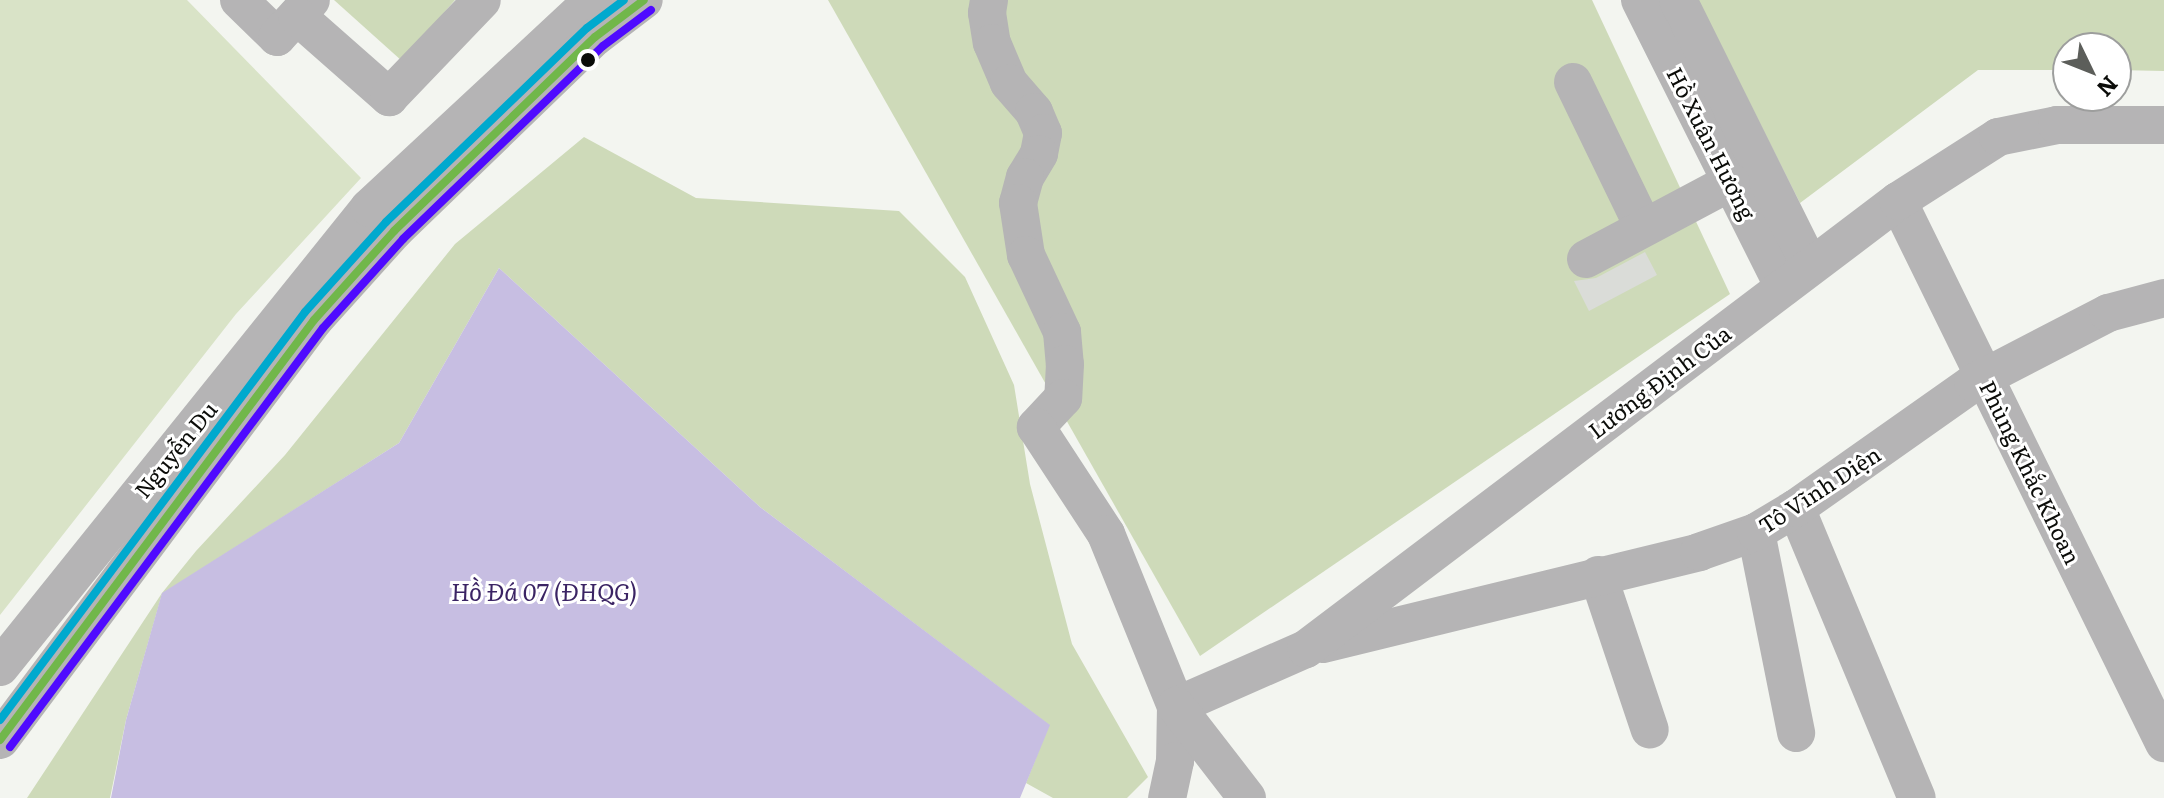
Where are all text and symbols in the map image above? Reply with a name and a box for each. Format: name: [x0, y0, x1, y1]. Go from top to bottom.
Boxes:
north arrow: [2052, 32, 2132, 112]
unlabelled marker: [580, 52, 596, 68]
street label: Hồ Xuân Hương: [1662, 62, 1762, 224]
text: N: [2090, 69, 2127, 105]
street label: Lương Định Của: [1583, 319, 1735, 443]
street label: Phùng Khắc Khoan: [1975, 376, 2087, 568]
street label: Nguyễn Du: [128, 396, 222, 502]
street label: Tô Vĩnh Diện: [1753, 440, 1885, 538]
water label: Hồ Đá 07 (ĐHQG): [451, 577, 637, 605]

